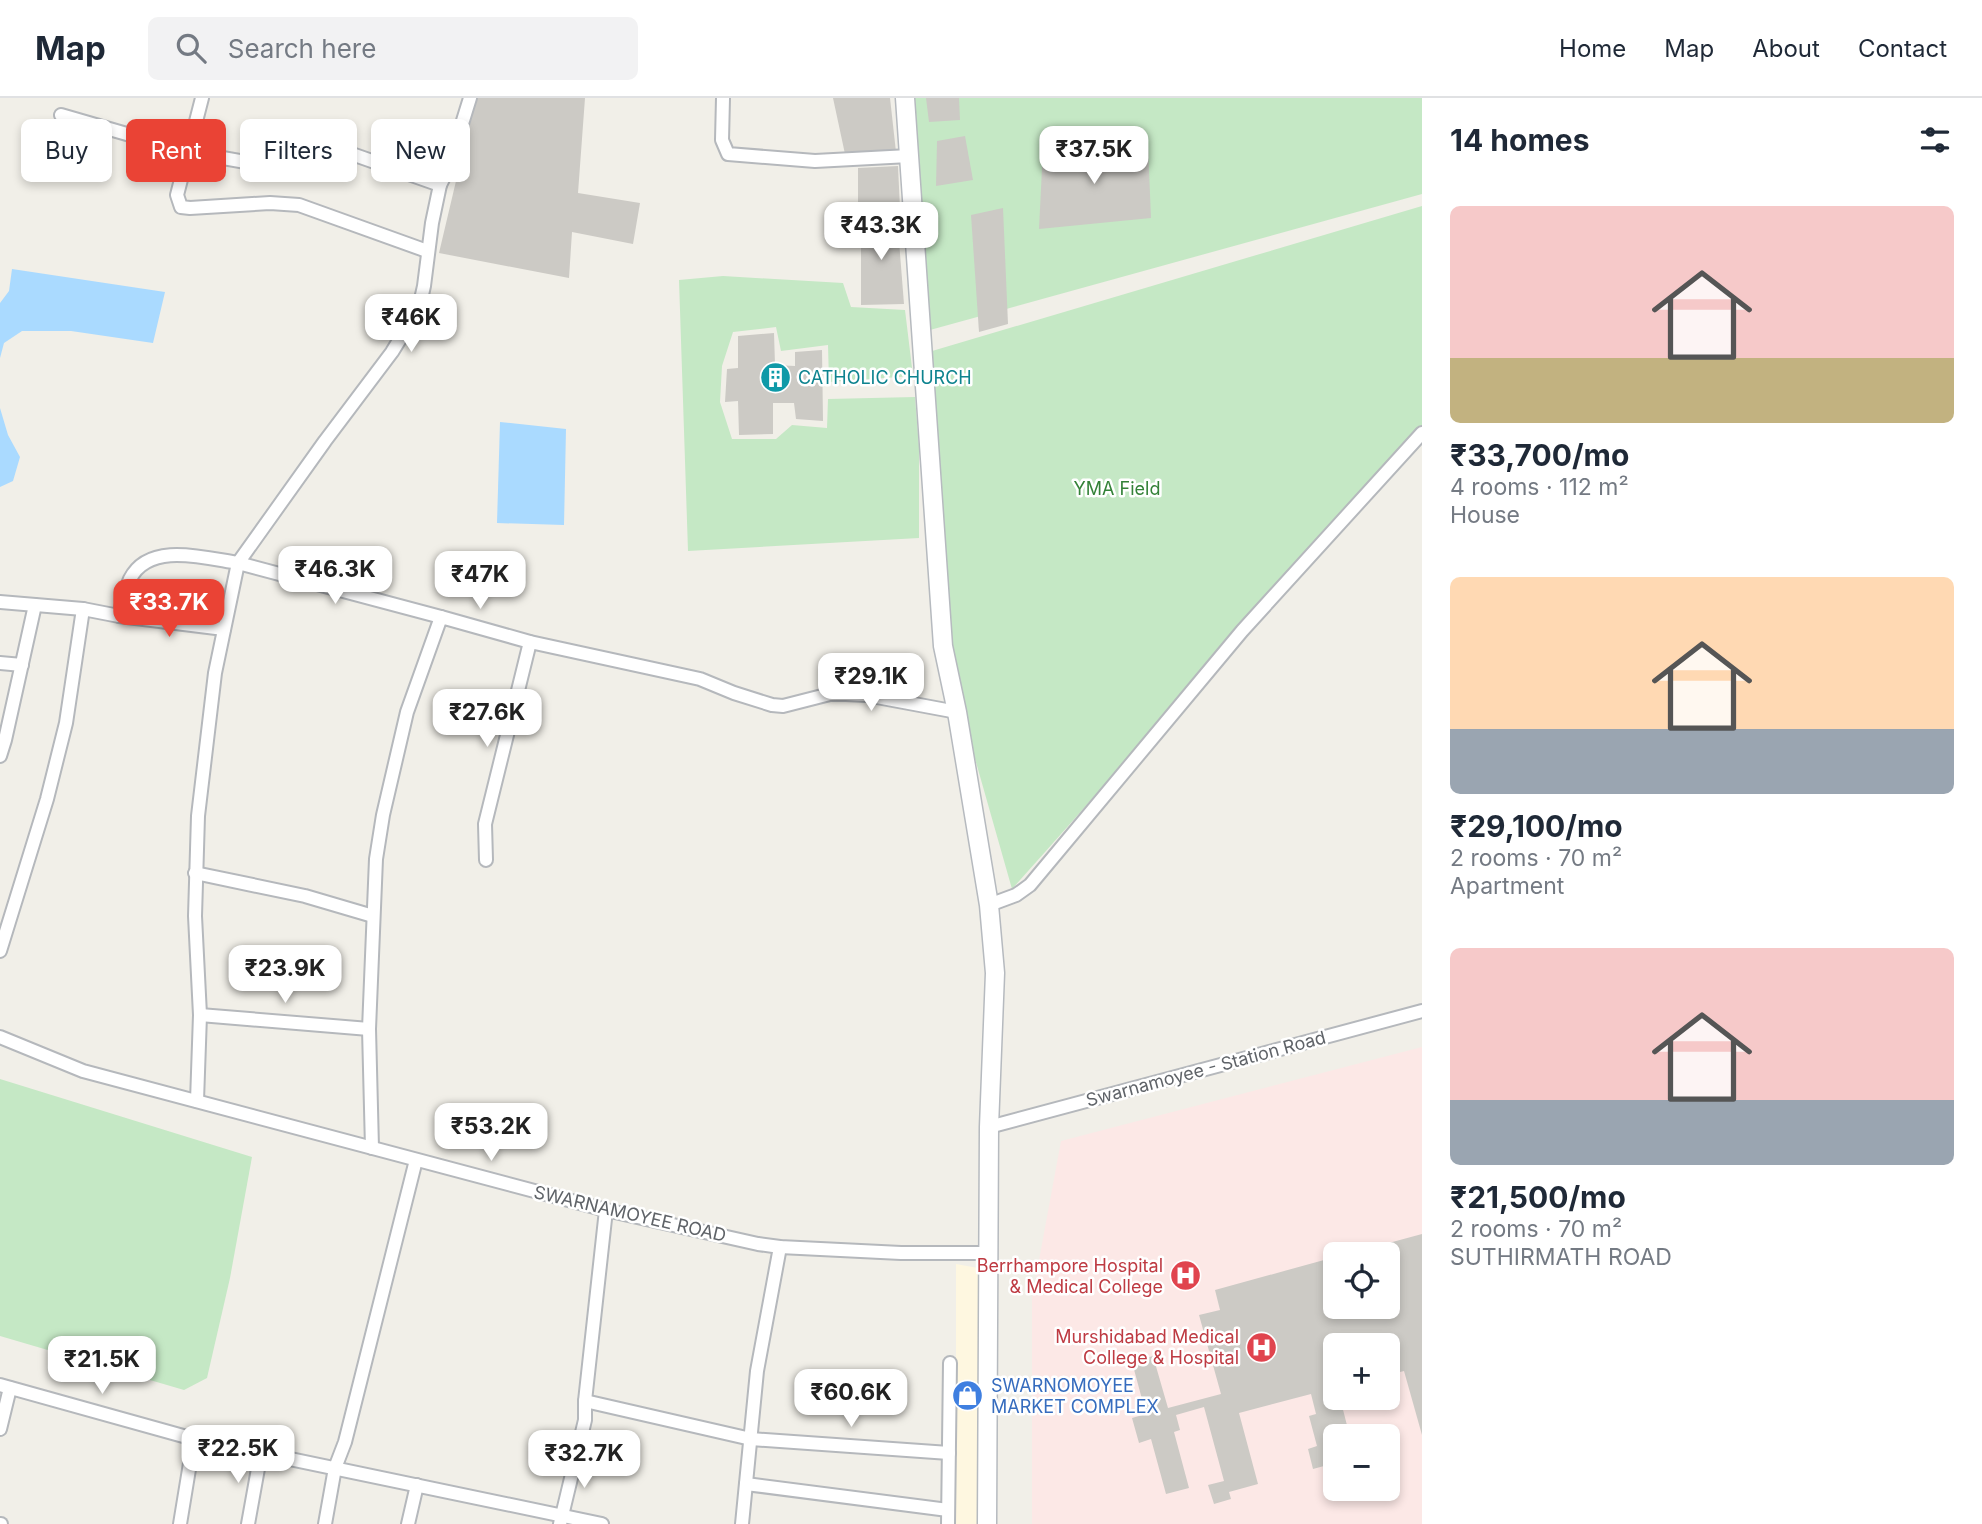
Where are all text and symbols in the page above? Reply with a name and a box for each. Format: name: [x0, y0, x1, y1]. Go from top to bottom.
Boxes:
search box: [148, 17, 638, 80]
text: Map: [35, 28, 106, 68]
icon: search: [172, 29, 210, 67]
text: Search here: [228, 33, 376, 64]
text: Home: [1559, 34, 1626, 63]
text: Map: [1664, 34, 1714, 63]
text: About: [1752, 34, 1820, 63]
text: Contact: [1858, 34, 1947, 63]
chip: Buy: [21, 119, 112, 182]
chip: Rent: [126, 119, 226, 182]
chip: Filters: [240, 119, 357, 182]
chip: New: [371, 119, 470, 182]
icon: filters: [1916, 121, 1954, 159]
text: 14 homes: [1450, 122, 1589, 158]
pin: ₹37.5K: [1037, 126, 1151, 186]
text: ₹37.5K: [1055, 135, 1133, 163]
pin: ₹43.3K: [824, 202, 938, 262]
text: ₹43.3K: [840, 211, 922, 239]
icon: home: [1639, 252, 1765, 378]
pin: ₹46K: [370, 294, 452, 354]
text: ₹46K: [381, 303, 441, 331]
building icon: CATHOLIC CHURCH: [758, 361, 792, 395]
place label: CATHOLIC CHURCH: [798, 367, 972, 388]
text: ₹33,700/mo: [1450, 437, 1629, 473]
text: 4 rooms · 112 m²: [1450, 473, 1629, 501]
park label: YMA Field: [1074, 478, 1160, 499]
text: House: [1450, 501, 1520, 529]
pin: ₹46.3K: [278, 546, 392, 606]
pin: ₹47K: [439, 552, 521, 611]
text: ₹46.3K: [294, 555, 376, 583]
text: ₹47K: [451, 560, 509, 588]
pin: ₹33.7K: [112, 580, 226, 639]
text: ₹33.7K: [129, 588, 209, 616]
icon: home: [1639, 623, 1765, 749]
pin: ₹29.1K: [814, 654, 928, 713]
text: ₹29.1K: [834, 662, 908, 690]
pin: ₹27.6K: [430, 690, 544, 749]
text: ₹27.6K: [449, 698, 525, 726]
text: ₹29,100/mo: [1450, 808, 1623, 844]
text: 2 rooms · 70 m²: [1450, 844, 1622, 872]
text: Apartment: [1450, 872, 1564, 900]
pin: ₹23.9K: [228, 946, 342, 1005]
text: ₹23.9K: [245, 954, 325, 982]
icon: home: [1639, 994, 1765, 1120]
street label: Swarnamoyee - Station Road: [1084, 1026, 1328, 1111]
pin: ₹53.2K: [434, 1104, 548, 1163]
text: ₹53.2K: [451, 1112, 531, 1140]
text: ₹21,500/mo: [1450, 1179, 1626, 1215]
street label: SWARNAMOYEE ROAD: [532, 1181, 728, 1246]
text: 2 rooms · 70 m²: [1450, 1215, 1622, 1243]
map controls: [1323, 1242, 1400, 1501]
button: locate: [1323, 1242, 1400, 1319]
text: SUTHIRMATH ROAD: [1450, 1243, 1672, 1271]
place label: Berrhampore Hospital & Medical College: [977, 1255, 1163, 1297]
hospital icon: Berrhampore Hospital & Medical College: [1169, 1259, 1203, 1293]
place label: Murshidabad Medical College & Hospital: [1055, 1326, 1239, 1368]
hospital icon: Murshidabad Medical College & Hospital: [1245, 1330, 1279, 1364]
button: +: [1323, 1333, 1400, 1410]
pin: ₹21.5K: [45, 1336, 159, 1396]
text: ₹21.5K: [64, 1345, 140, 1373]
pin: ₹60.6K: [794, 1370, 908, 1429]
place label: SWARNOMOYEE MARKET COMPLEX: [991, 1375, 1159, 1417]
text: ₹60.6K: [810, 1378, 892, 1406]
shop icon: SWARNOMOYEE MARKET COMPLEX: [951, 1379, 985, 1413]
button: −: [1323, 1424, 1400, 1501]
pin: ₹22.5K: [181, 1426, 295, 1485]
pin: ₹32.7K: [527, 1430, 641, 1490]
text: ₹22.5K: [198, 1434, 278, 1462]
text: ₹32.7K: [544, 1439, 624, 1467]

